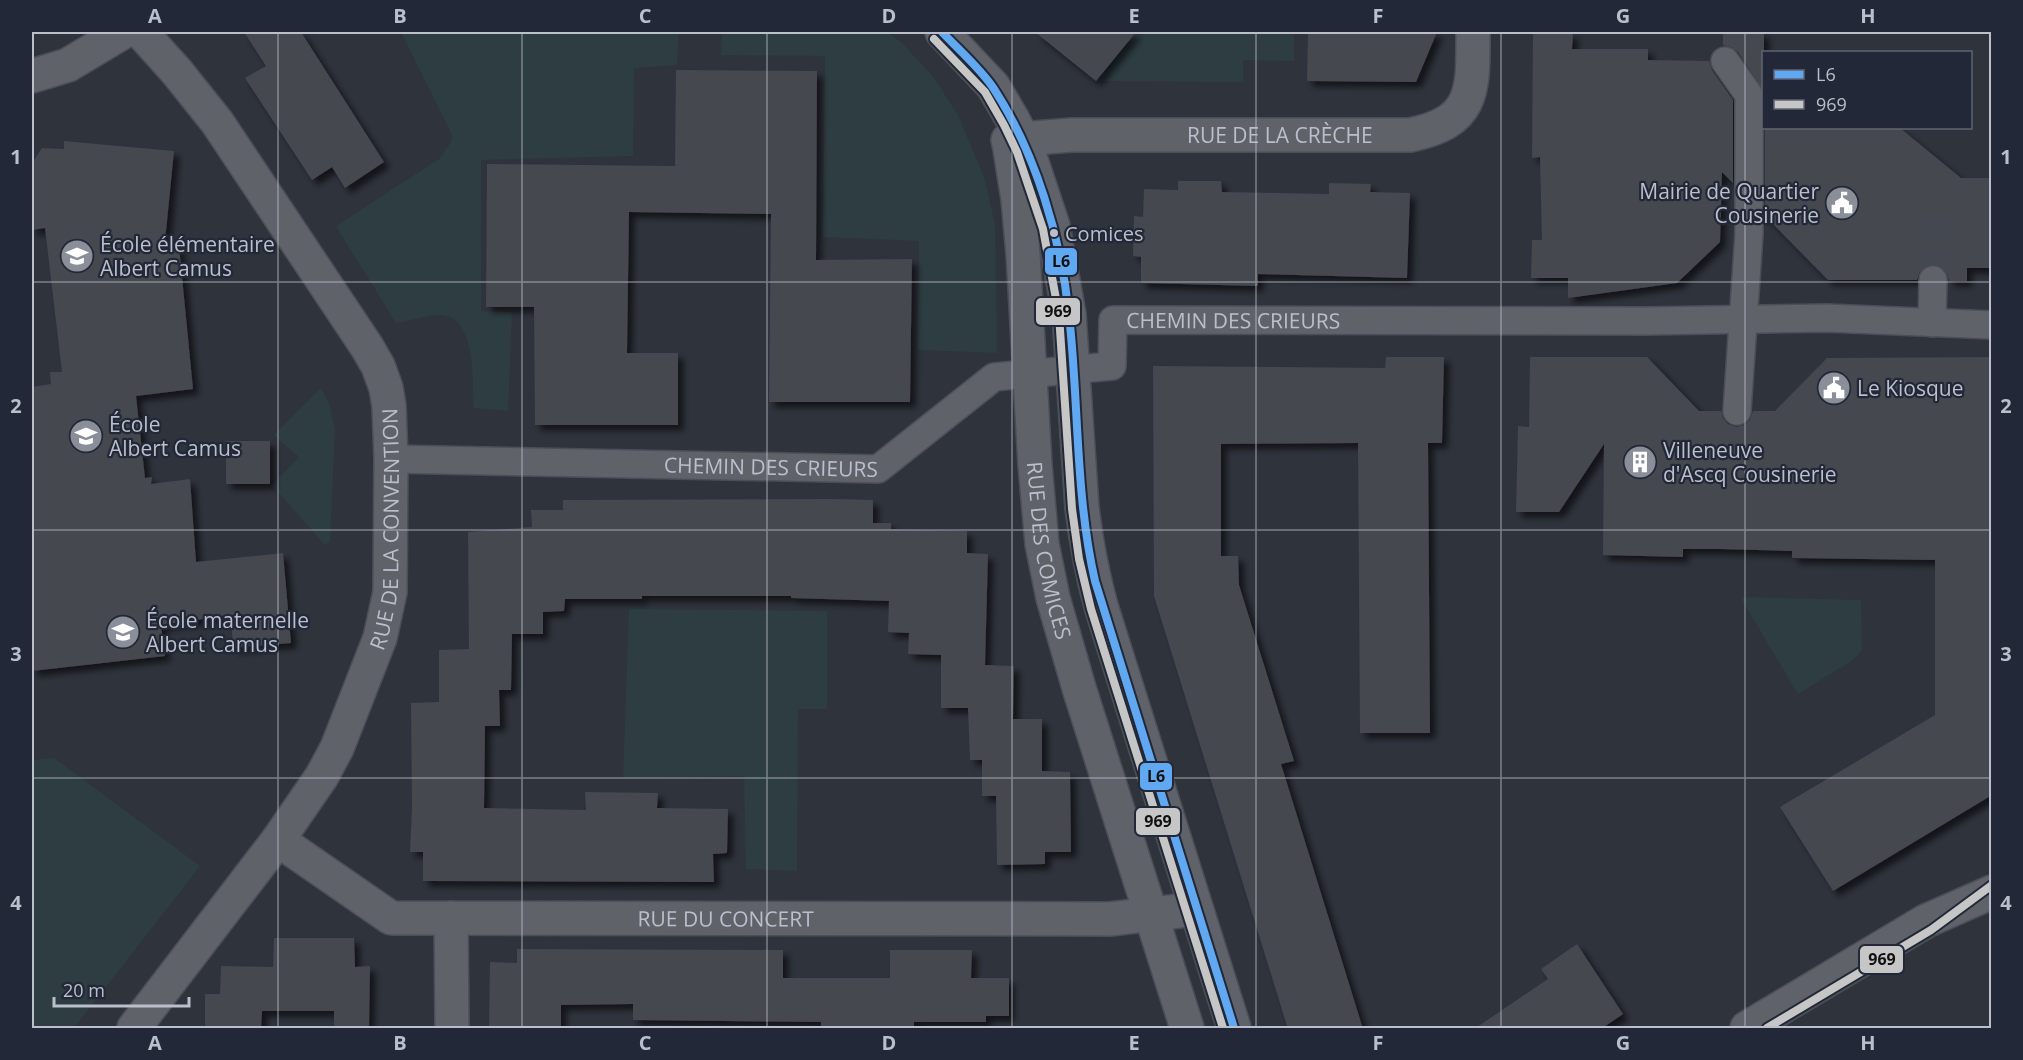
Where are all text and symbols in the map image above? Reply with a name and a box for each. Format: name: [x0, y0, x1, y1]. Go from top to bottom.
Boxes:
text: A: [148, 2, 162, 29]
text: B: [393, 2, 407, 29]
text: C: [639, 2, 652, 29]
text: D: [882, 2, 896, 29]
text: E: [1128, 2, 1140, 29]
text: F: [1373, 2, 1383, 29]
text: G: [1616, 2, 1630, 29]
text: H: [1860, 2, 1876, 29]
legend: [1762, 51, 1972, 129]
text: L6: [1816, 62, 1836, 86]
text: 969: [1816, 92, 1847, 116]
street label: RUE DE LA CRÈCHE: [1187, 121, 1373, 149]
text: 1: [10, 143, 22, 170]
text: 1: [2000, 143, 2012, 170]
place label: Mairie de Quartier Cousinerie: [1639, 177, 1819, 229]
public building icon: Mairie de Quartier Cousinerie: [1824, 185, 1860, 221]
place label: Comices: [1065, 220, 1144, 247]
marker: Comices: [1048, 227, 1060, 239]
place label: École élémentaire Albert Camus: [100, 230, 275, 282]
school or university icon: École élémentaire Albert Camus: [59, 238, 95, 274]
line badge: L6: [1044, 247, 1078, 276]
text: L6: [1052, 250, 1070, 272]
line badge: 969: [1035, 297, 1081, 326]
text: 969: [1044, 300, 1072, 322]
street label: CHEMIN DES CRIEURS: [1126, 306, 1340, 334]
public building icon: Le Kiosque: [1816, 370, 1852, 406]
place label: Le Kiosque: [1857, 374, 1964, 402]
text: 2: [10, 392, 22, 419]
text: 2: [2000, 392, 2012, 419]
street label: RUE DE LA CONVENTION: [363, 408, 405, 654]
place label: École Albert Camus: [109, 410, 241, 462]
school or university icon: École Albert Camus: [68, 418, 104, 454]
place label: Villeneuve d'Ascq Cousinerie: [1663, 436, 1837, 488]
building icon: Villeneuve d'Ascq Cousinerie: [1622, 444, 1658, 480]
street label: CHEMIN DES CRIEURS: [664, 451, 878, 483]
street label: RUE DES COMICES: [1021, 460, 1078, 643]
place label: École maternelle Albert Camus: [146, 606, 309, 658]
school or university icon: École maternelle Albert Camus: [105, 614, 141, 650]
text: 3: [10, 640, 22, 667]
text: 3: [2000, 640, 2012, 667]
line badge: L6: [1139, 762, 1173, 791]
text: L6: [1147, 765, 1165, 787]
line badge: 969: [1135, 807, 1181, 836]
text: 969: [1144, 810, 1172, 832]
text: 4: [10, 889, 22, 916]
text: 4: [2000, 889, 2012, 916]
street label: RUE DU CONCERT: [638, 904, 814, 933]
line badge: 969: [1859, 945, 1904, 974]
text: 969: [1868, 948, 1896, 970]
scale bar: [54, 970, 189, 1008]
text: 20 m: [63, 978, 105, 1002]
text: A: [148, 1029, 162, 1056]
text: B: [393, 1029, 407, 1056]
text: C: [639, 1029, 652, 1056]
text: D: [882, 1029, 896, 1056]
text: E: [1128, 1029, 1140, 1056]
text: F: [1373, 1029, 1383, 1056]
text: G: [1616, 1029, 1630, 1056]
text: H: [1860, 1029, 1876, 1056]

